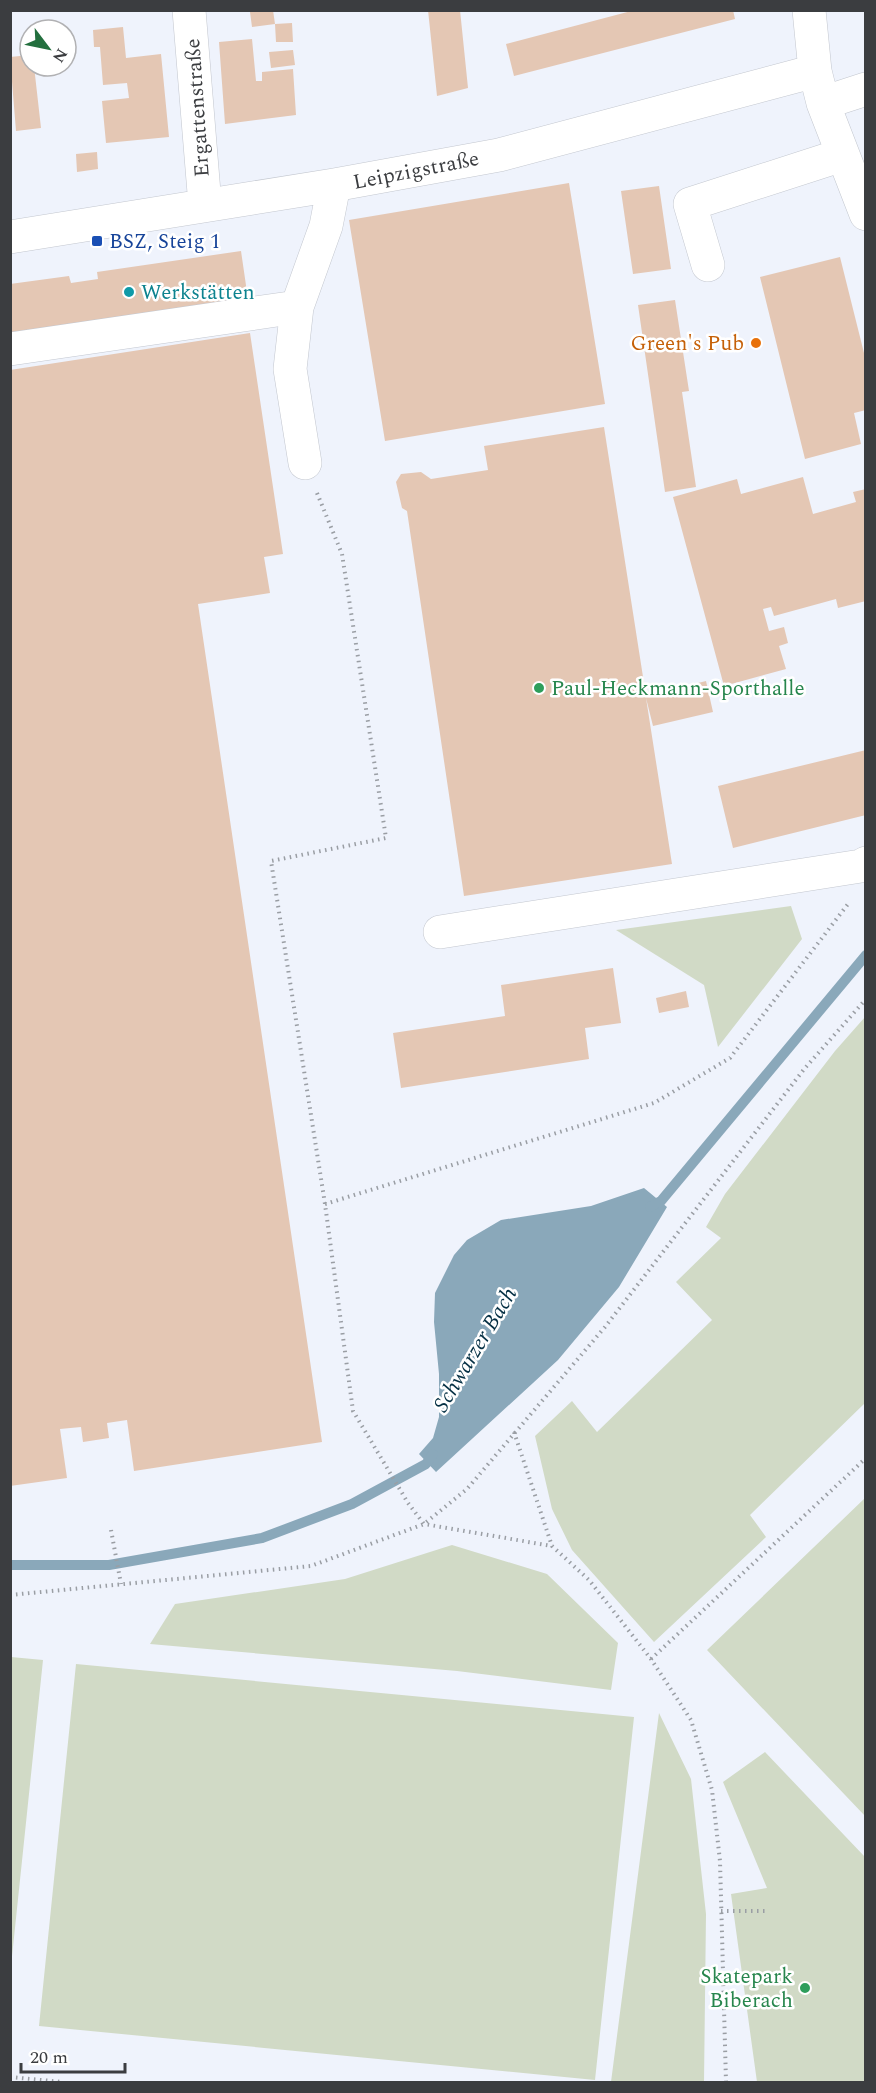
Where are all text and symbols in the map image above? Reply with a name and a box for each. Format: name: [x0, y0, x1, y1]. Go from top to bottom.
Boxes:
north arrow: [18, 18, 78, 78]
street label: Ergattenstraße: [177, 37, 219, 178]
text: N: [46, 44, 74, 67]
street label: Leipzigstraße: [350, 143, 482, 199]
place label: BSZ, Steig 1: [109, 226, 221, 258]
marker: BSZ, Steig 1: [90, 234, 104, 248]
place label: Werkstätten: [141, 277, 255, 309]
marker: Werkstätten: [122, 285, 136, 299]
place label: Green's Pub: [630, 328, 744, 360]
marker: Green's Pub: [749, 336, 763, 350]
place label: Paul-Heckmann-Sporthalle: [551, 673, 805, 705]
marker: Paul-Heckmann-Sporthalle: [532, 681, 546, 695]
water label: Schwarzer Bach: [425, 1281, 526, 1419]
place label: Skatepark Biberach: [700, 1961, 793, 2017]
marker: Skatepark Biberach: [798, 1981, 812, 1995]
scale bar: [21, 2036, 124, 2074]
text: 20 m: [30, 2044, 68, 2071]

